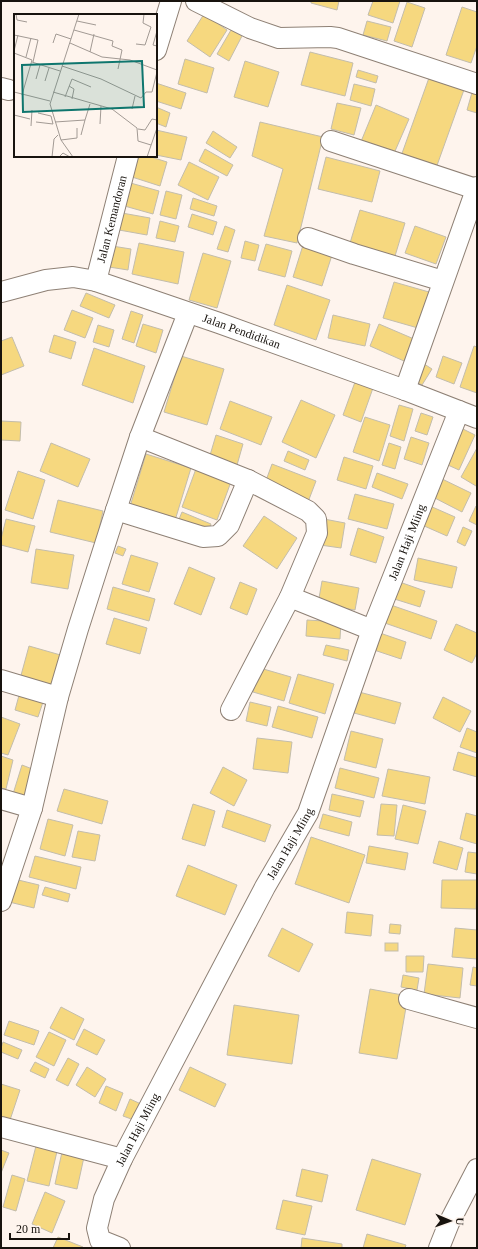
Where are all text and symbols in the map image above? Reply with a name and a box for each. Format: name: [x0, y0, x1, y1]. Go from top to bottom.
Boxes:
inset map: [14, 14, 157, 157]
street label: Jalan Kemandoran: [94, 174, 130, 264]
street label: Jalan Pendidikan: [201, 311, 282, 352]
street label: Jalan Haji Miing: [386, 502, 428, 582]
street label: Jalan Haji Miing: [264, 806, 316, 882]
street label: Jalan Haji Miing: [113, 1090, 163, 1168]
north arrow: [430, 1201, 470, 1241]
scale bar: [10, 1215, 69, 1241]
text: U: [454, 1217, 466, 1226]
text: 20 m: [16, 1222, 41, 1236]

